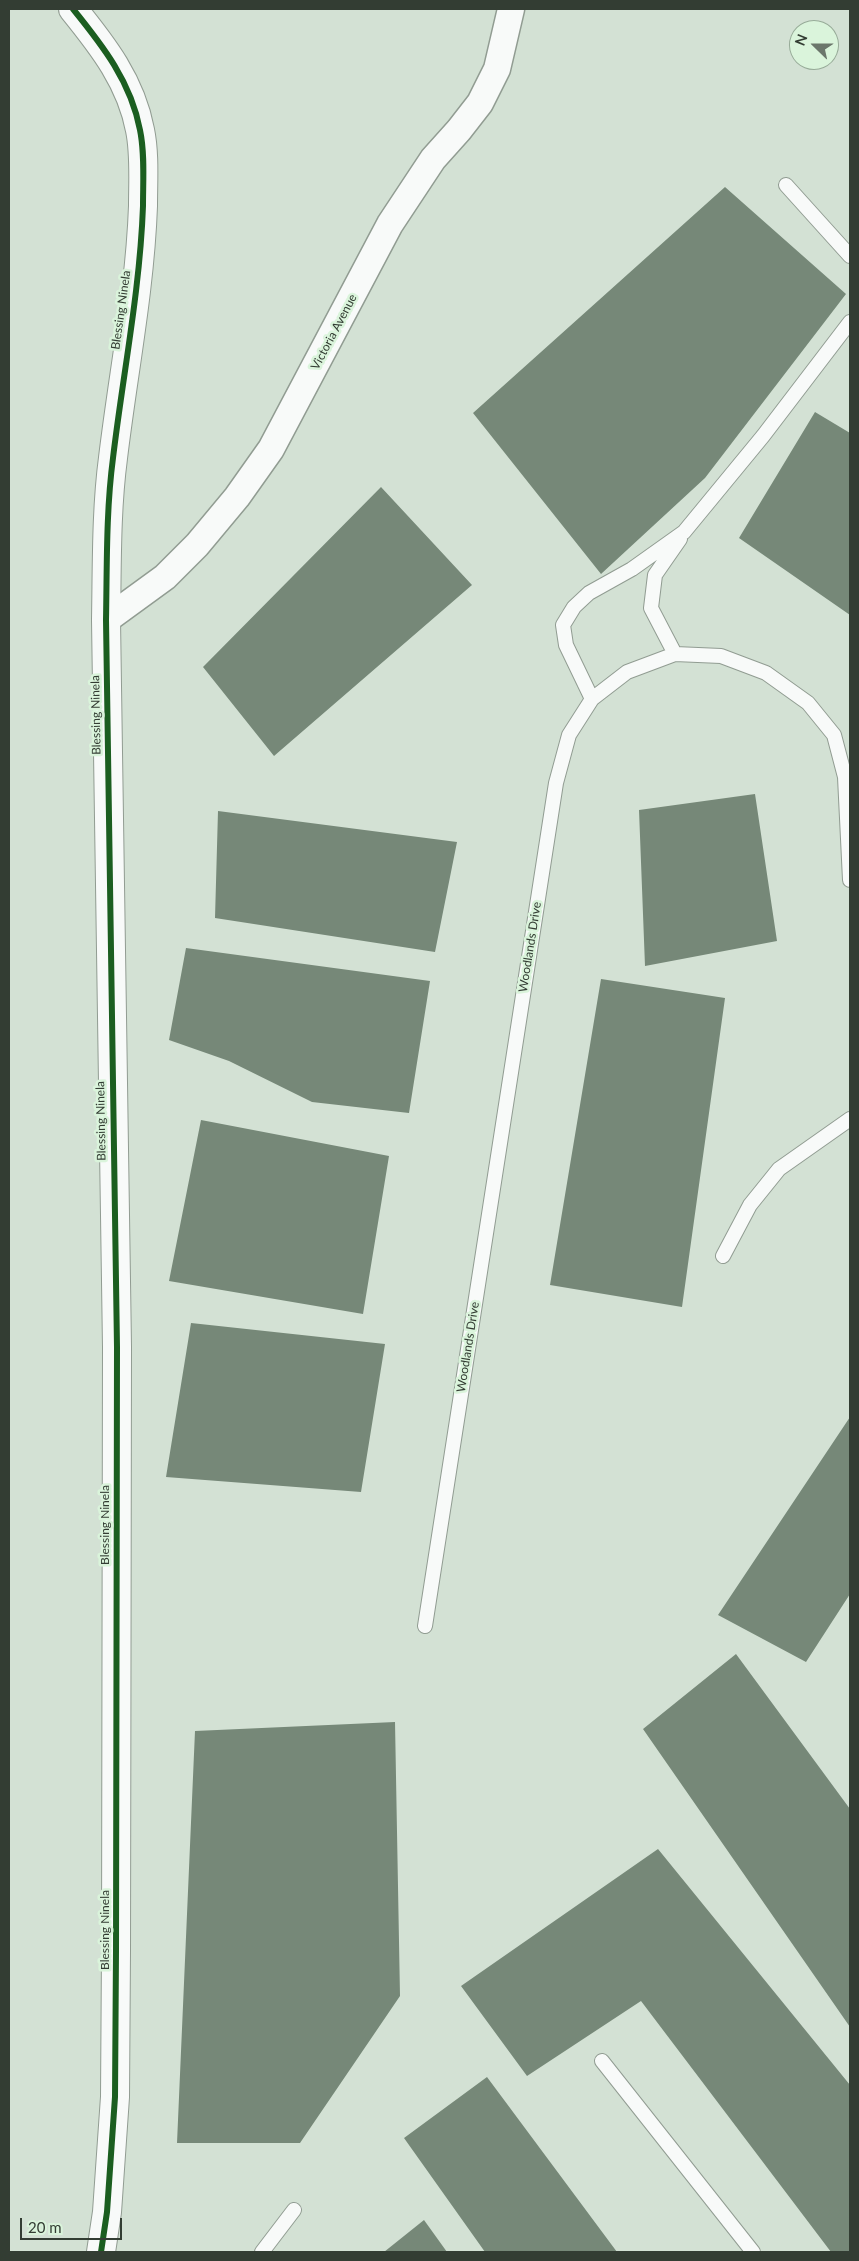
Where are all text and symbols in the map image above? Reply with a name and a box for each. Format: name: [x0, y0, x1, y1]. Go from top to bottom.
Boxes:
north arrow: [789, 20, 839, 70]
text: N: [791, 31, 810, 48]
street label: Blessing Ninela: [108, 269, 134, 351]
street label: Victoria Avenue: [308, 292, 360, 372]
street label: Blessing Ninela: [88, 675, 104, 755]
street label: Woodlands Drive: [516, 901, 544, 993]
street label: Blessing Ninela: [93, 1081, 109, 1161]
street label: Woodlands Drive: [454, 1301, 482, 1393]
street label: Blessing Ninela: [98, 1485, 112, 1565]
street label: Blessing Ninela: [98, 1890, 112, 1970]
scale bar: [22, 2208, 125, 2240]
text: 20 m: [28, 2218, 62, 2236]

